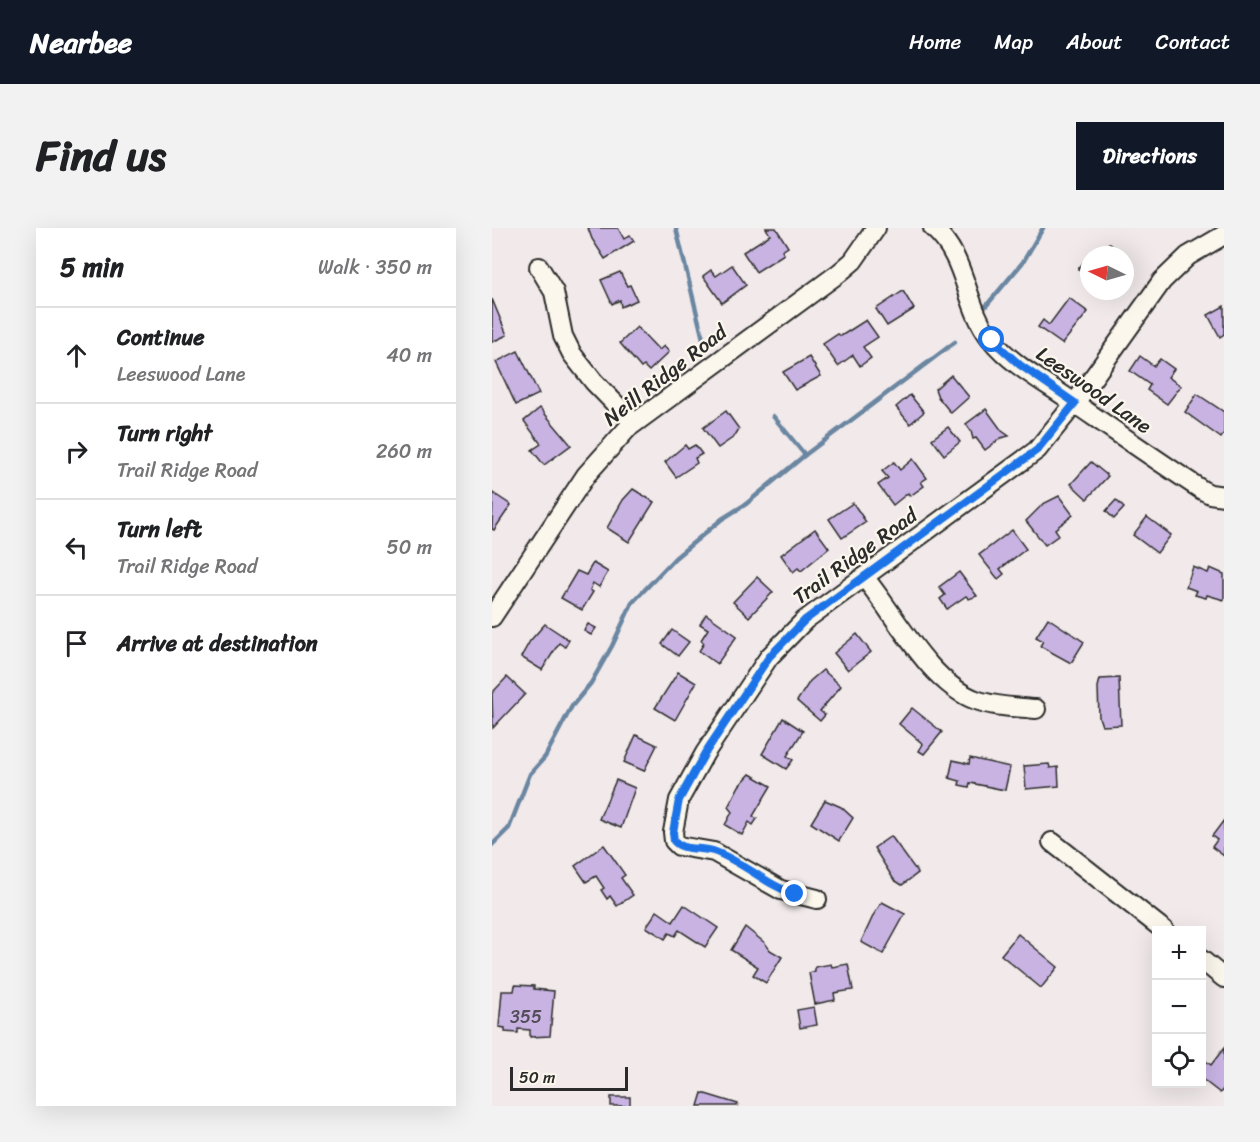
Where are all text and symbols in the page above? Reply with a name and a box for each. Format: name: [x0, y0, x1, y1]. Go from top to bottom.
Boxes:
text: Nearbee: [30, 18, 132, 67]
text: Home: [909, 23, 961, 61]
text: Map: [994, 23, 1033, 61]
text: About: [1066, 23, 1123, 61]
text: Contact: [1156, 23, 1230, 61]
text: Find us: [36, 119, 166, 193]
button: Directions: [1076, 122, 1224, 190]
text: 5 min: [60, 244, 124, 290]
north arrow: [1080, 246, 1134, 300]
text: Walk · 350 m: [318, 250, 432, 285]
street label: Neill Ridge Road: [594, 313, 737, 436]
text: Continue: [117, 318, 205, 357]
route start: [978, 326, 1004, 352]
street label: Leeswood Lane: [1028, 336, 1160, 444]
text: 40 m: [386, 338, 432, 373]
icon: ahead: [60, 339, 93, 372]
text: Leeswood Lane: [117, 357, 245, 392]
text: Turn right: [117, 414, 212, 453]
text: 260 m: [376, 434, 432, 469]
icon: right: [60, 435, 93, 468]
text: Trail Ridge Road: [117, 453, 257, 488]
street label: Trail Ridge Road: [784, 496, 927, 615]
text: Turn left: [117, 510, 202, 549]
text: 50 m: [387, 530, 432, 565]
icon: left: [60, 531, 93, 564]
text: Trail Ridge Road: [117, 549, 257, 584]
text: Arrive at destination: [117, 624, 318, 663]
icon: arrive: [60, 627, 93, 660]
route end: [781, 880, 807, 906]
map controls: [1152, 926, 1206, 1088]
button: +: [1152, 926, 1206, 980]
button: −: [1152, 980, 1206, 1034]
house number: 355: [510, 1001, 542, 1033]
button: locate: [1152, 1034, 1206, 1088]
text: 50 m: [519, 1063, 555, 1092]
scale bar: [510, 1064, 628, 1092]

